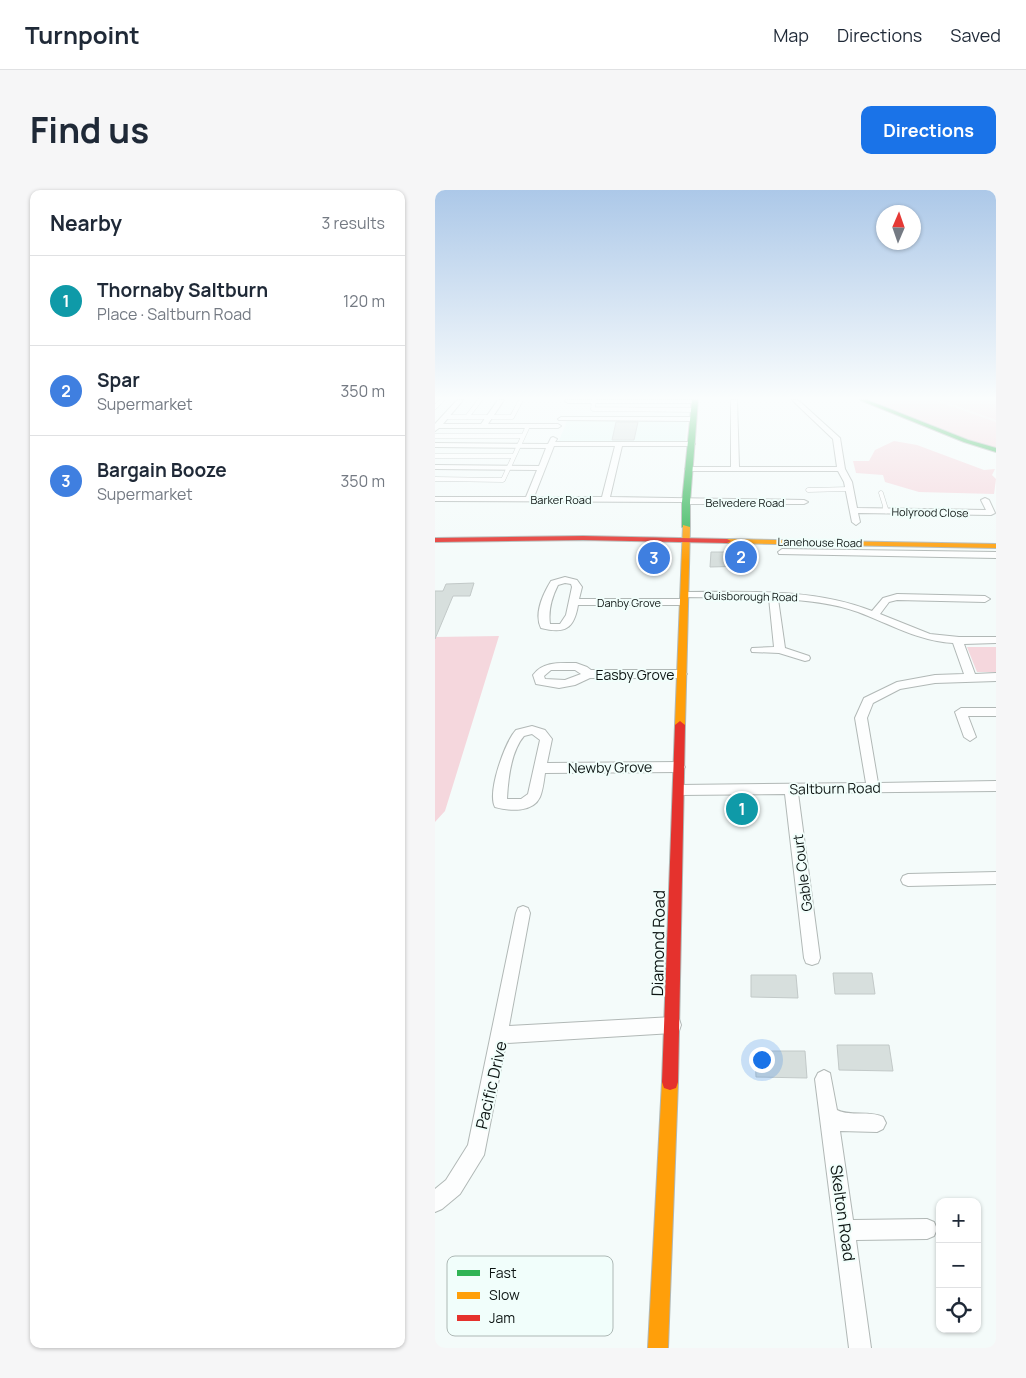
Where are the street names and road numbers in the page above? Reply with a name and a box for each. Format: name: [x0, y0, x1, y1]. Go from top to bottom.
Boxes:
street label: Barker Road: [531, 492, 591, 507]
street label: Belvedere Road: [705, 495, 785, 510]
street label: Holyrood Close: [891, 504, 969, 520]
street label: Lanehouse Road: [778, 534, 862, 550]
street label: Guisborough Road: [704, 588, 798, 604]
street label: Danby Grove: [597, 595, 662, 610]
street label: Easby Grove: [596, 665, 675, 684]
street label: Newby Grove: [568, 757, 652, 777]
street label: Saltburn Road: [789, 778, 881, 798]
street label: Gable Court: [788, 833, 816, 913]
street label: Diamond Road: [646, 890, 670, 996]
street label: Pacific Drive: [470, 1039, 512, 1131]
street label: Skelton Road: [825, 1163, 861, 1263]

